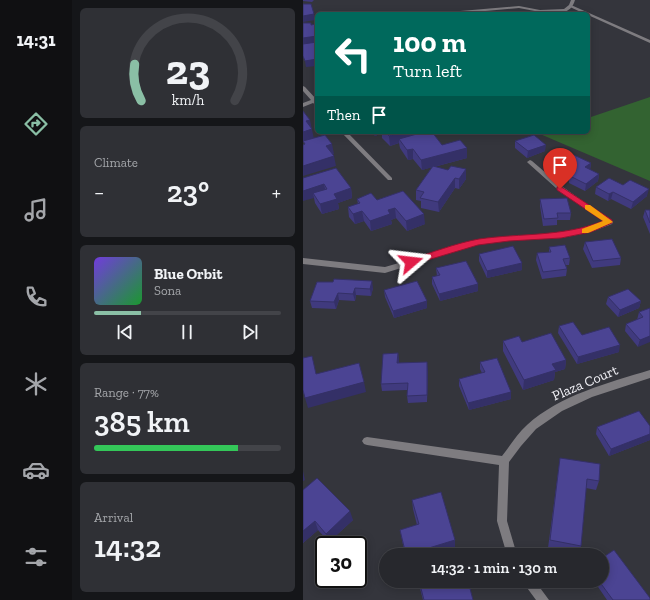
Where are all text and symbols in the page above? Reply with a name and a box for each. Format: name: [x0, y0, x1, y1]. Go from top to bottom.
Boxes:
text: 100 m: [393, 26, 466, 59]
icon: left: [327, 28, 379, 80]
text: 14:31: [17, 29, 55, 51]
text: 23: [165, 45, 210, 95]
text: Turn left: [393, 60, 462, 82]
text: km/h: [171, 92, 204, 109]
icon: arrive: [368, 104, 390, 126]
text: Then: [327, 106, 360, 124]
icon: directions: [22, 110, 50, 138]
pin: [543, 148, 577, 189]
icon: arrive: [549, 154, 571, 176]
text: Climate: [94, 155, 138, 170]
text: 23°: [167, 174, 209, 210]
text: −: [94, 179, 104, 206]
text: +: [272, 179, 281, 206]
icon: music: [22, 196, 50, 224]
position arrow: [390, 241, 432, 283]
text: Blue Orbit: [154, 265, 222, 283]
icon: phone: [22, 283, 50, 311]
text: Sona: [154, 283, 181, 298]
icon: previous: [114, 321, 136, 343]
icon: pause: [176, 321, 198, 343]
icon: next: [239, 321, 261, 343]
street label: Plaza Court: [549, 361, 621, 405]
icon: climate: [22, 370, 50, 398]
text: Range · 77%: [94, 385, 159, 400]
text: 385 km: [94, 404, 190, 440]
icon: car: [22, 456, 50, 484]
text: Arrival: [94, 510, 133, 525]
text: 14:32: [94, 529, 161, 565]
speed limit sign: 30: [315, 536, 367, 588]
icon: filters: [22, 543, 50, 571]
text: 14:32 · 1 min · 130 m: [431, 559, 557, 577]

